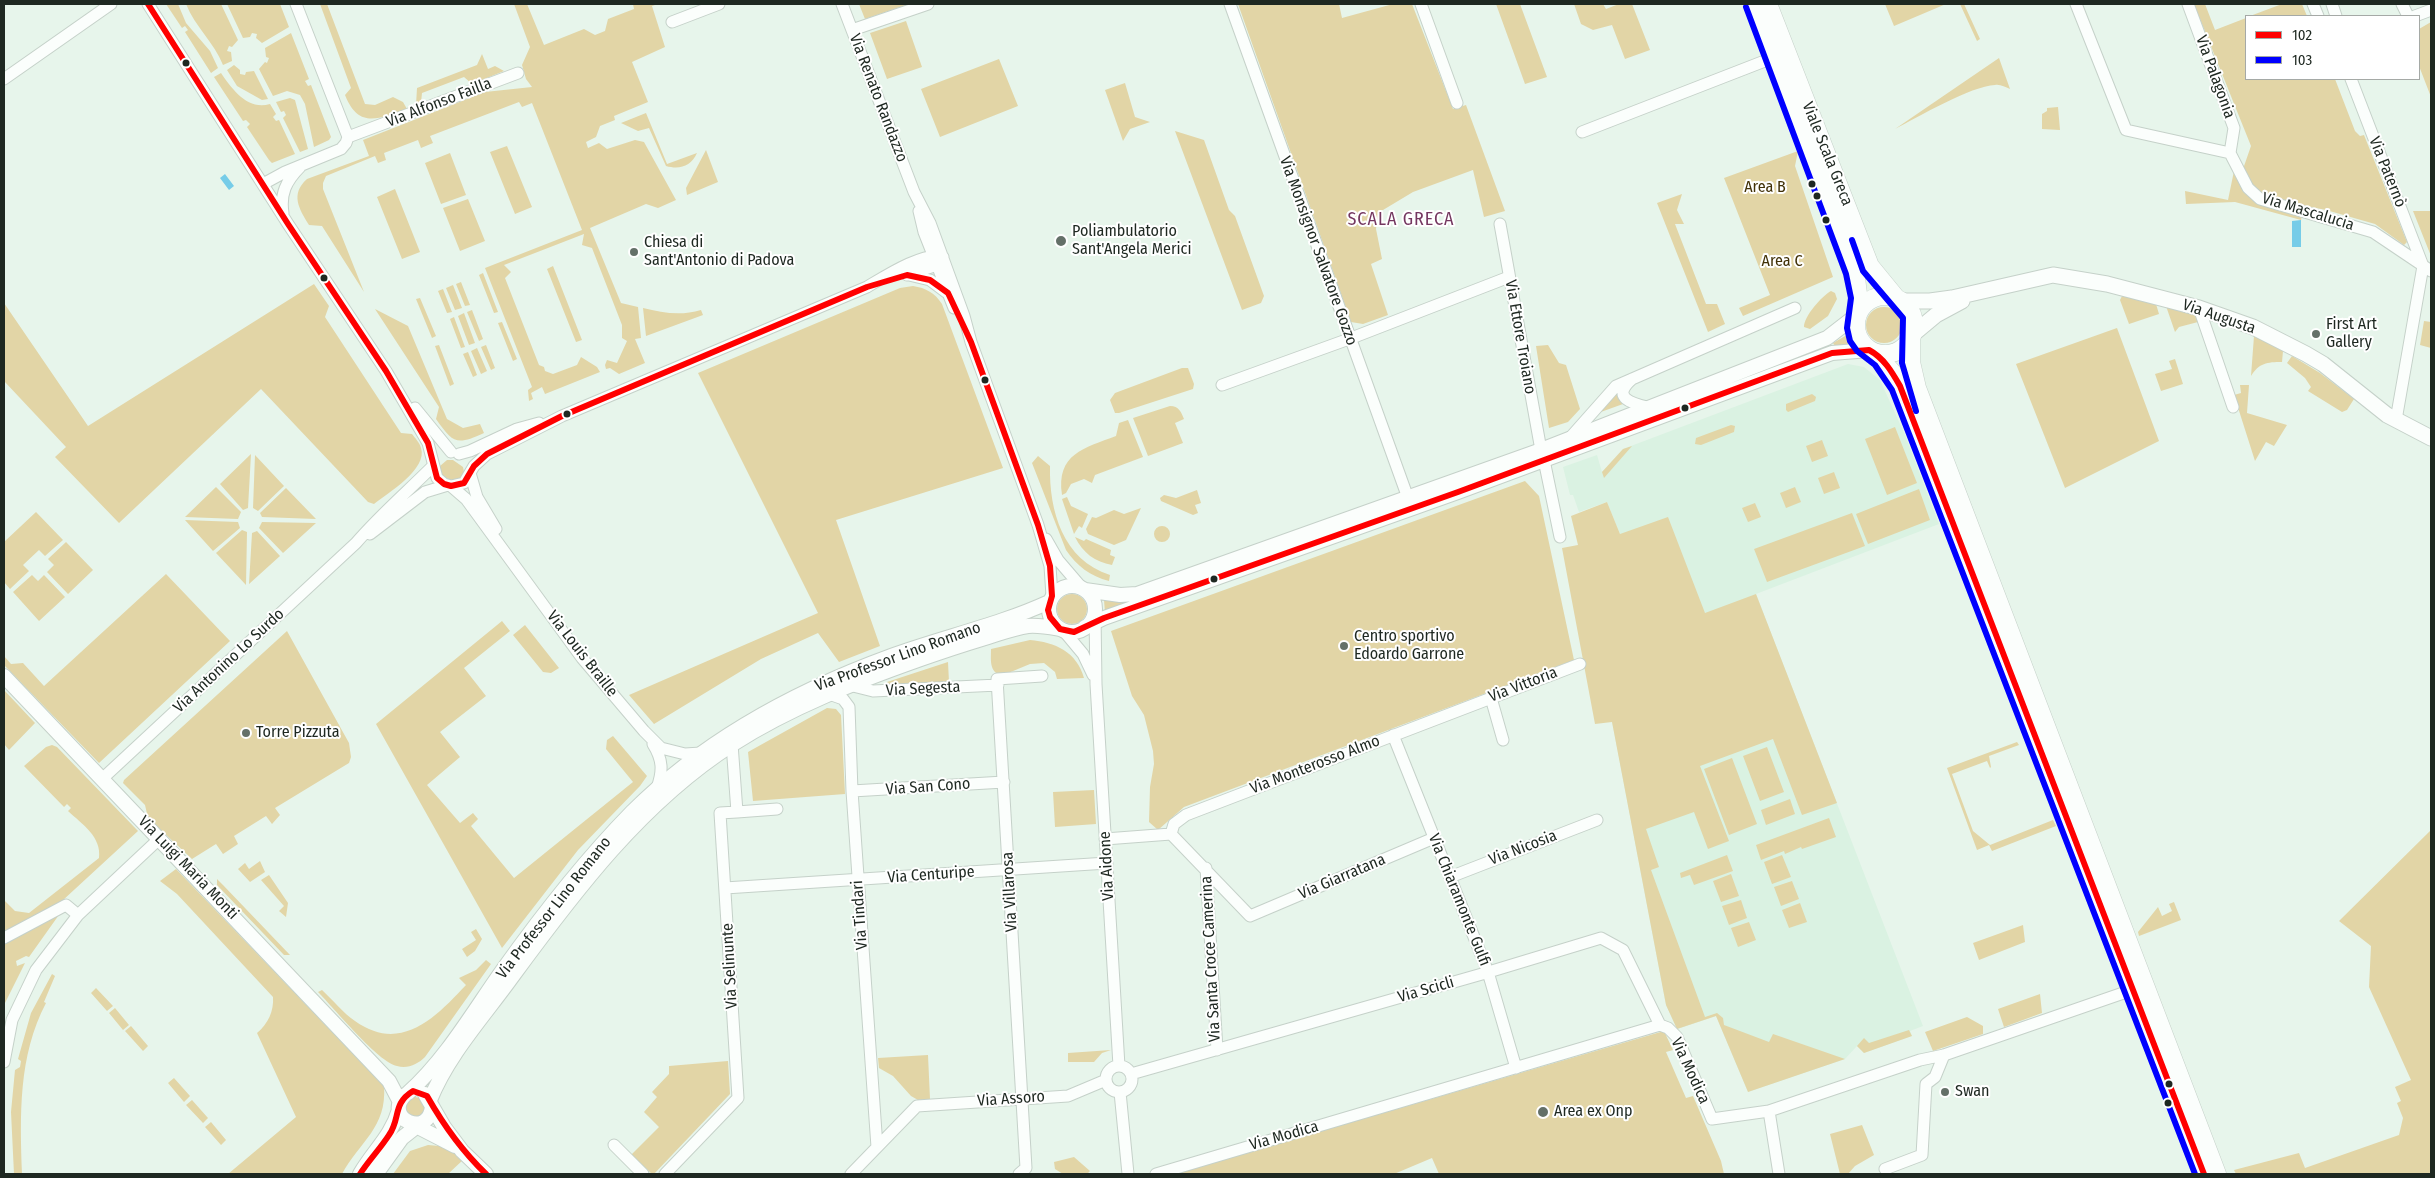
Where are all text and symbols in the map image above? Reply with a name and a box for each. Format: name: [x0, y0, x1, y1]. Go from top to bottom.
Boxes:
legend: [2245, 15, 2420, 80]
text: 102: [2292, 26, 2312, 44]
street label: Via Renato Randazzo: [845, 31, 911, 165]
street label: Via Palagonia: [2191, 33, 2239, 121]
text: 103: [2292, 51, 2312, 69]
unlabelled marker: [181, 58, 191, 68]
street label: Via Alfonso Failla: [384, 74, 494, 132]
street label: Viale Scala Greca: [1797, 99, 1857, 209]
street label: Via Paternò: [2364, 134, 2410, 210]
street label: Via Monsignor Salvatore Gozzo: [1275, 154, 1361, 348]
park label: Area B: [1744, 178, 1786, 198]
unlabelled marker: [1807, 179, 1817, 189]
street label: Via Mascalucia: [2260, 189, 2356, 235]
unlabelled marker: [1812, 191, 1822, 201]
district label: SCALA GRECA: [1346, 209, 1456, 231]
unlabelled marker: [1821, 215, 1831, 225]
place label: Poliambulatorio Sant'Angela Merici: [1072, 222, 1191, 260]
place label: Chiesa di Sant'Antonio di Padova: [644, 233, 794, 271]
marker: Poliambulatorio Sant'Angela Merici: [1054, 234, 1068, 248]
marker: Chiesa di Sant'Antonio di Padova: [628, 246, 640, 258]
park label: Area C: [1761, 252, 1803, 272]
unlabelled marker: [319, 273, 329, 283]
street label: Via Ettore Troiano: [1501, 278, 1539, 396]
street label: Via Augusta: [2180, 296, 2258, 338]
place label: First Art Gallery: [2326, 315, 2377, 353]
marker: First Art Gallery: [2310, 328, 2322, 340]
unlabelled marker: [980, 375, 990, 385]
unlabelled marker: [1680, 403, 1690, 413]
unlabelled marker: [562, 409, 572, 419]
unlabelled marker: [1209, 574, 1219, 584]
street label: Via Antonino Lo Surdo: [170, 605, 288, 717]
street label: Via Louis Braille: [542, 607, 622, 701]
street label: Via Professor Lino Romano: [813, 618, 983, 696]
place label: Centro sportivo Edoardo Garrone: [1354, 627, 1464, 665]
marker: Centro sportivo Edoardo Garrone: [1338, 640, 1350, 652]
street label: Via Vittoria: [1486, 663, 1560, 707]
street label: Via Segesta: [885, 677, 961, 701]
place label: Torre Pizzuta: [256, 723, 340, 743]
marker: Torre Pizzuta: [240, 727, 252, 739]
street label: Via Monterosso Almo: [1247, 731, 1383, 799]
street label: Via San Cono: [885, 774, 971, 800]
street label: Via Luigi Maria Monti: [134, 812, 242, 924]
street label: Via Nicosia: [1486, 826, 1560, 870]
street label: Via Aidone: [1096, 831, 1118, 901]
street label: Via Chiaramonte Gulfi: [1424, 831, 1494, 969]
street label: Via Professor Lino Romano: [493, 833, 615, 983]
street label: Via Giarratana: [1296, 850, 1388, 904]
street label: Via Villarosa: [998, 851, 1022, 933]
street label: Via Centuripe: [887, 862, 975, 888]
street label: Via Santa Croce Camerina: [1197, 875, 1225, 1043]
street label: Via Tindari: [848, 880, 872, 950]
street label: Via Selinunte: [718, 923, 742, 1009]
street label: Via Scicli: [1396, 973, 1456, 1007]
street label: Via Modica: [1666, 1035, 1714, 1107]
unlabelled marker: [2164, 1079, 2174, 1089]
place label: Swan: [1955, 1082, 1989, 1102]
marker: Swan: [1939, 1086, 1951, 1098]
street label: Via Assoro: [977, 1087, 1045, 1111]
unlabelled marker: [2163, 1098, 2173, 1108]
place label: Area ex Onp: [1554, 1102, 1632, 1122]
marker: Area ex Onp: [1536, 1105, 1550, 1119]
street label: Via Modica: [1247, 1117, 1321, 1155]

